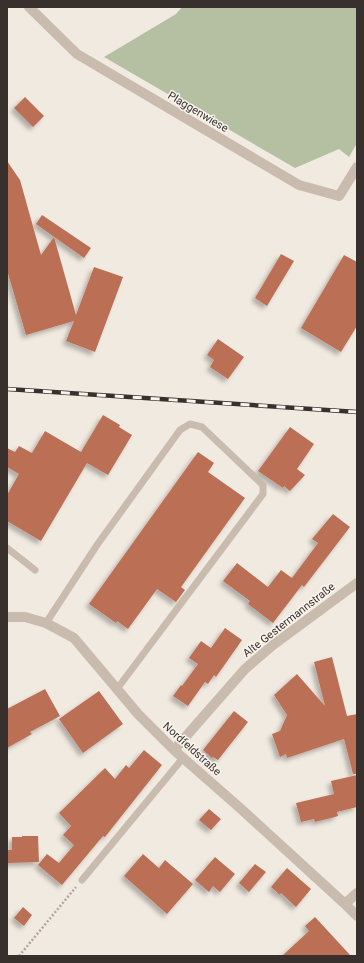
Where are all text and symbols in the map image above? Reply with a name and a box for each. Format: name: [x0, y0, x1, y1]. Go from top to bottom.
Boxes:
street label: Plaggenwiese: [165, 89, 231, 135]
street label: Alte Gestermannstraße: [240, 580, 338, 660]
street label: Nordfeldstraße: [160, 720, 224, 779]

